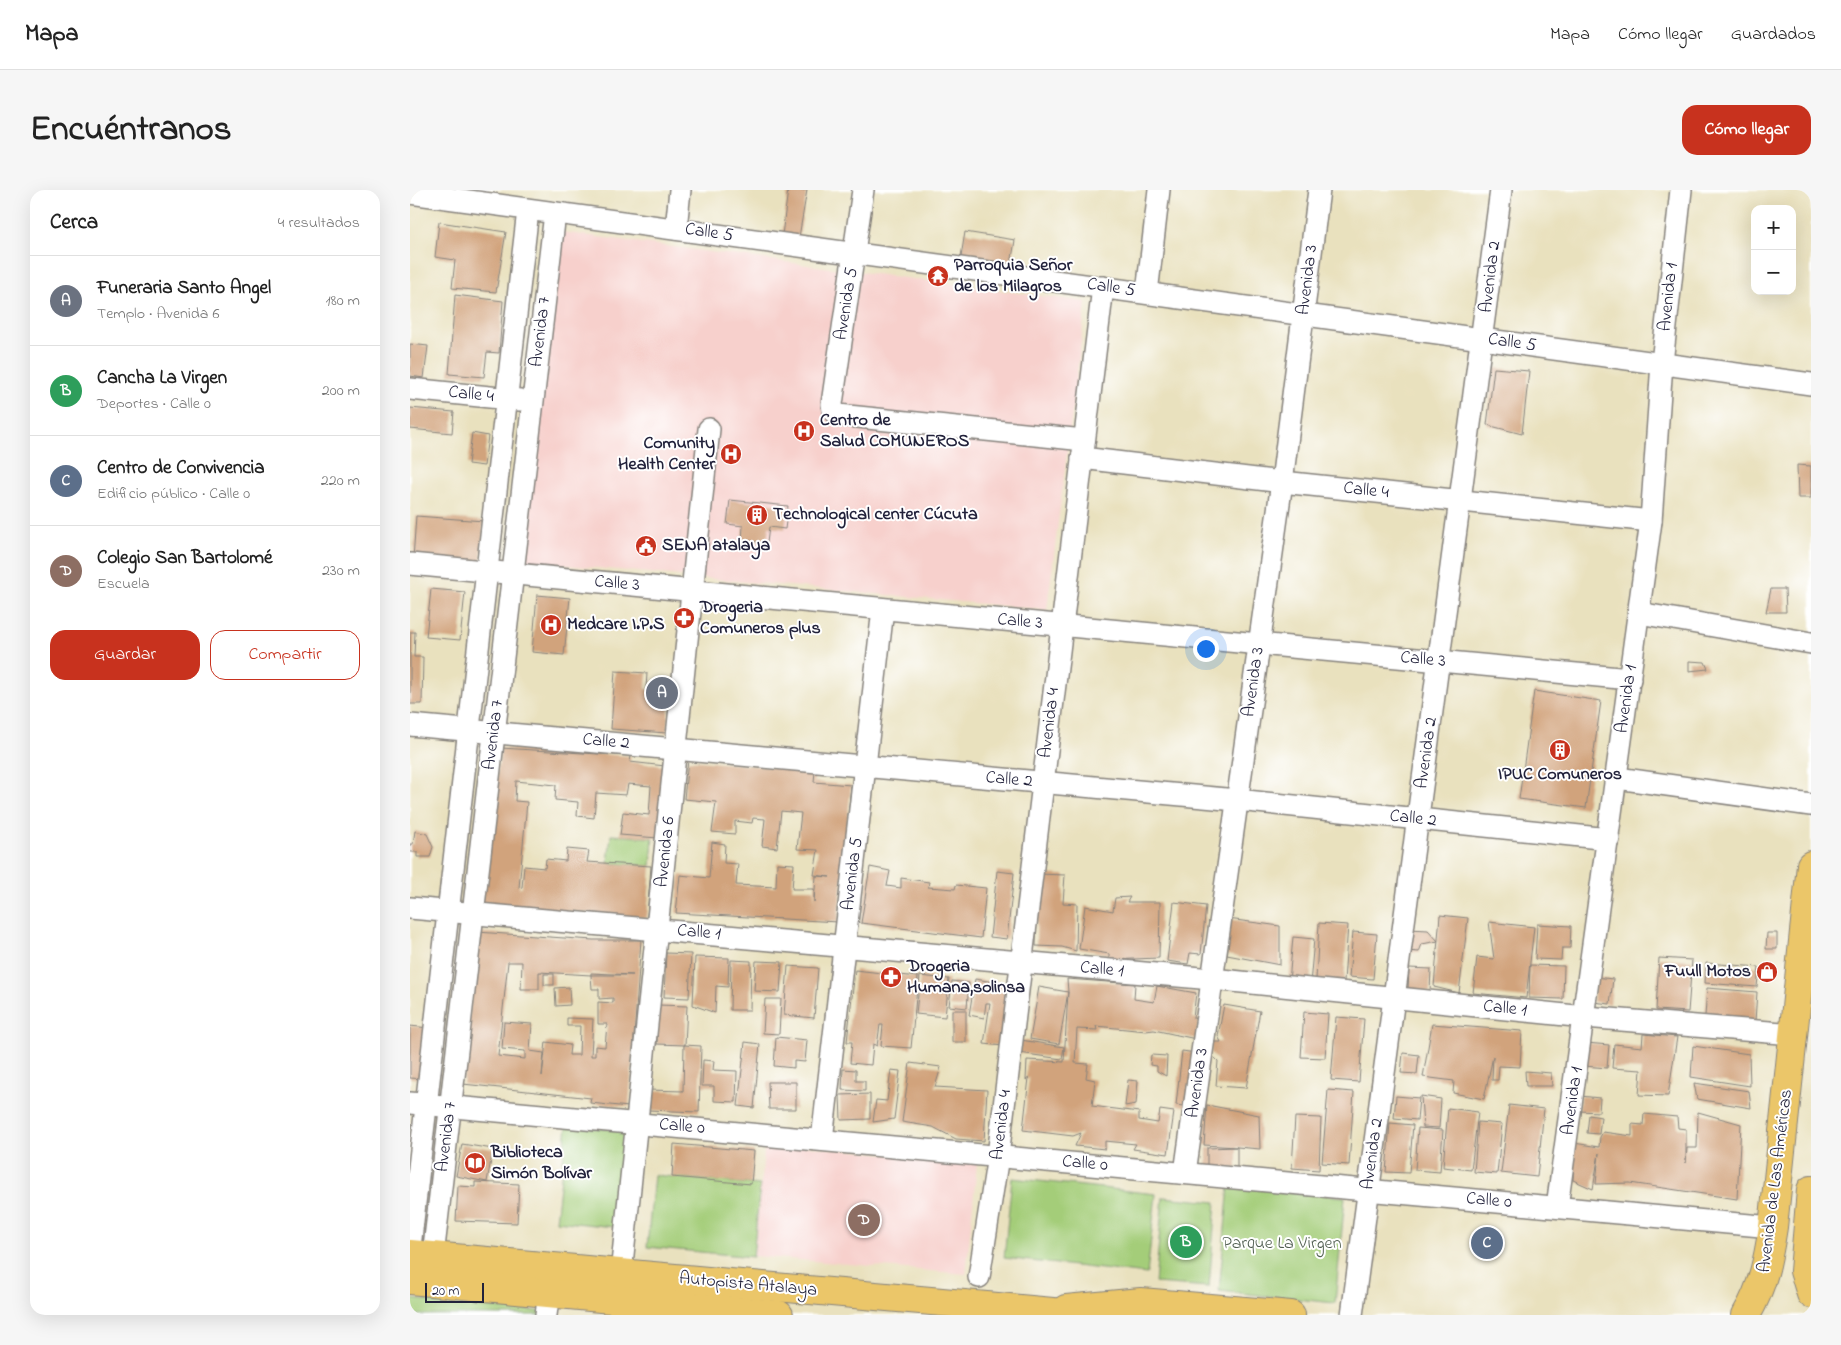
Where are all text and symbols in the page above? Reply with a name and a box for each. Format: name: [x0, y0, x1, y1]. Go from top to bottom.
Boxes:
text: Mapa: [25, 17, 79, 52]
text: Mapa: [1550, 22, 1590, 48]
text: Cómo llegar: [1618, 22, 1703, 48]
text: Guardados: [1731, 22, 1816, 48]
text: Encuéntranos: [30, 105, 232, 156]
button: Cómo llegar: [1682, 105, 1811, 155]
map controls: [1751, 205, 1796, 295]
button: +: [1751, 205, 1796, 250]
text: Cerca: [50, 208, 98, 238]
text: 4 resultados: [278, 211, 360, 235]
street label: Calle 5: [683, 217, 735, 249]
street label: Avenida 2: [1474, 240, 1508, 314]
street label: Avenida 3: [1291, 243, 1325, 317]
button: −: [1751, 250, 1796, 295]
place label: Parroquia Señor de los Milagros: [954, 253, 1073, 301]
street label: Avenida 1: [1652, 261, 1686, 333]
temple icon: Parroquia Señor de los Milagros: [926, 264, 950, 288]
street label: Avenida 5: [828, 266, 866, 342]
street label: Calle 5: [1085, 272, 1137, 304]
text: Funeraria Santo Angel: [97, 275, 271, 302]
text: A: [61, 289, 71, 313]
text: 180 m: [326, 289, 360, 313]
street label: Avenida 7: [524, 295, 558, 369]
text: Templo · Avenida 6: [97, 302, 220, 326]
street label: Calle 5: [1486, 327, 1538, 359]
text: Cancha La Virgen: [97, 365, 227, 392]
text: B: [61, 379, 71, 403]
text: 200 m: [322, 379, 360, 403]
street label: Calle 4: [447, 380, 496, 410]
text: Deportes · Calle 0: [97, 392, 211, 416]
place label: Centro de Salud COMUNEROS: [820, 408, 970, 455]
hospital icon: Centro de Salud COMUNEROS: [792, 419, 816, 443]
place label: Comunity Health Center: [618, 431, 715, 478]
hospital icon: Comunity Health Center: [719, 442, 743, 466]
text: Centro de Convivencia: [97, 455, 265, 482]
text: C: [62, 469, 70, 493]
text: 220 m: [321, 469, 360, 493]
street label: Calle 4: [1342, 476, 1391, 506]
text: Edificio público · Calle 0: [97, 482, 250, 506]
place label: Technological center Cúcuta: [773, 502, 978, 529]
building icon: Technological center Cúcuta: [745, 503, 769, 527]
place label: SENA atalaya: [662, 533, 770, 560]
public building icon: SENA atalaya: [634, 534, 658, 558]
text: Colegio San Bartolomé: [97, 545, 273, 572]
text: D: [60, 559, 72, 583]
text: 230 m: [322, 559, 360, 583]
street label: Calle 3: [593, 569, 641, 599]
text: Escuela: [97, 572, 150, 596]
place label: Drogeria Comuneros plus: [699, 595, 821, 642]
pharmacy icon: Drogeria Comuneros plus: [672, 606, 696, 630]
street label: Calle 3: [996, 607, 1044, 637]
place label: Medcare I.P.S: [567, 612, 665, 638]
hospital icon: Medcare I.P.S: [539, 613, 563, 637]
button: Guardar: [50, 630, 200, 680]
button: Compartir: [210, 630, 360, 680]
your location: [1193, 636, 1219, 662]
street label: Avenida 3: [1236, 645, 1272, 719]
street label: Calle 3: [1399, 645, 1447, 675]
street label: Avenida 1: [1609, 663, 1645, 735]
pin: A: [646, 674, 678, 712]
street label: Avenida 4: [1033, 686, 1067, 760]
street label: Avenida 7: [477, 698, 511, 772]
street label: Avenida 2: [1409, 715, 1445, 790]
street label: Calle 2: [581, 727, 631, 757]
building icon: IPUC Comuneros: [1548, 738, 1572, 762]
place label: IPUC Comuneros: [1498, 762, 1622, 788]
street label: Calle 2: [984, 765, 1034, 795]
street label: Calle 2: [1388, 804, 1438, 834]
street label: Avenida 6: [649, 815, 683, 889]
street label: Avenida 5: [836, 836, 870, 912]
street label: Calle 1: [676, 918, 722, 948]
place label: Drogeria Humana,solinsa: [906, 954, 1025, 1001]
street label: Calle 1: [1079, 955, 1125, 985]
place label: Fuull Motos: [1664, 959, 1751, 985]
shop icon: Fuull Motos: [1755, 960, 1779, 984]
pharmacy icon: Drogeria Humana,solinsa: [879, 965, 903, 989]
street label: Calle 1: [1482, 994, 1528, 1024]
street label: Avenida 3: [1180, 1046, 1216, 1120]
street label: Avenida 1: [1555, 1065, 1591, 1137]
street label: Avenida 4: [985, 1088, 1019, 1162]
street label: Avenida de Las Américas: [1752, 1088, 1800, 1274]
street label: Avenida 7: [430, 1100, 464, 1174]
street label: Calle 0: [658, 1112, 706, 1142]
street label: Avenida 2: [1355, 1116, 1391, 1191]
place label: Biblioteca Simón Bolívar: [490, 1140, 592, 1187]
street label: Calle 0: [1061, 1149, 1109, 1179]
library icon: Biblioteca Simón Bolívar: [463, 1151, 487, 1175]
street label: Calle 0: [1465, 1186, 1513, 1216]
pin: D: [848, 1201, 880, 1239]
pin: B: [1170, 1223, 1202, 1261]
pin: C: [1471, 1224, 1503, 1262]
park label: Parque La Virgen: [1222, 1231, 1342, 1258]
street label: Autopista Atalaya: [678, 1266, 818, 1304]
scale bar: [425, 1280, 484, 1303]
text: 20 m: [432, 1281, 459, 1302]

